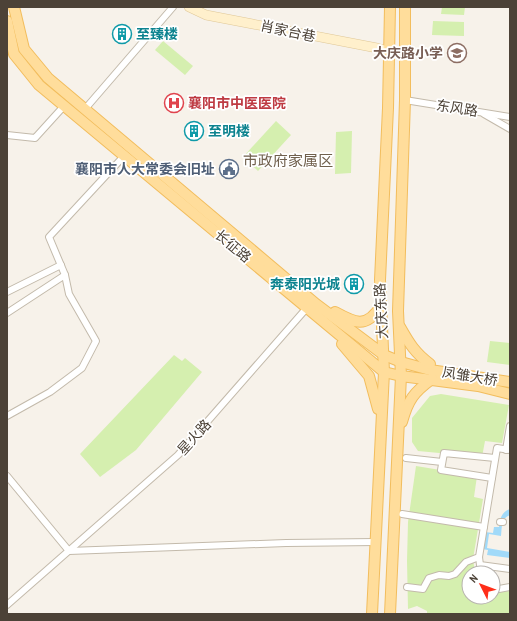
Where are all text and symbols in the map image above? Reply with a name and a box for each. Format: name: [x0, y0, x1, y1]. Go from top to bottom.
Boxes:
street label: 肖家台巷: [259, 16, 317, 46]
building icon: 至臻楼: [111, 23, 133, 45]
place label: 至臻楼: [136, 25, 178, 43]
school or university icon: 大庆路小学: [446, 42, 468, 64]
place label: 大庆路小学: [373, 44, 443, 62]
hospital icon: 襄阳市中医医院: [163, 92, 185, 114]
place label: 襄阳市中医医院: [188, 94, 286, 112]
street label: 东风路: [435, 96, 479, 120]
building icon: 至明楼: [183, 120, 205, 142]
place label: 至明楼: [208, 122, 250, 140]
district label: 市政府家属区: [243, 150, 333, 171]
public building icon: 襄阳市人大常委会旧址: [218, 158, 240, 180]
place label: 襄阳市人大常委会旧址: [75, 160, 215, 178]
street label: 长征路: [211, 226, 255, 266]
building icon: 奔泰阳光城: [343, 273, 365, 295]
place label: 奔泰阳光城: [270, 275, 340, 293]
street label: 大庆东路: [371, 283, 391, 339]
street label: 凤雏大桥: [441, 363, 499, 389]
street label: 星火路: [173, 415, 215, 459]
north arrow: [461, 565, 501, 605]
text: N: [466, 571, 481, 585]

